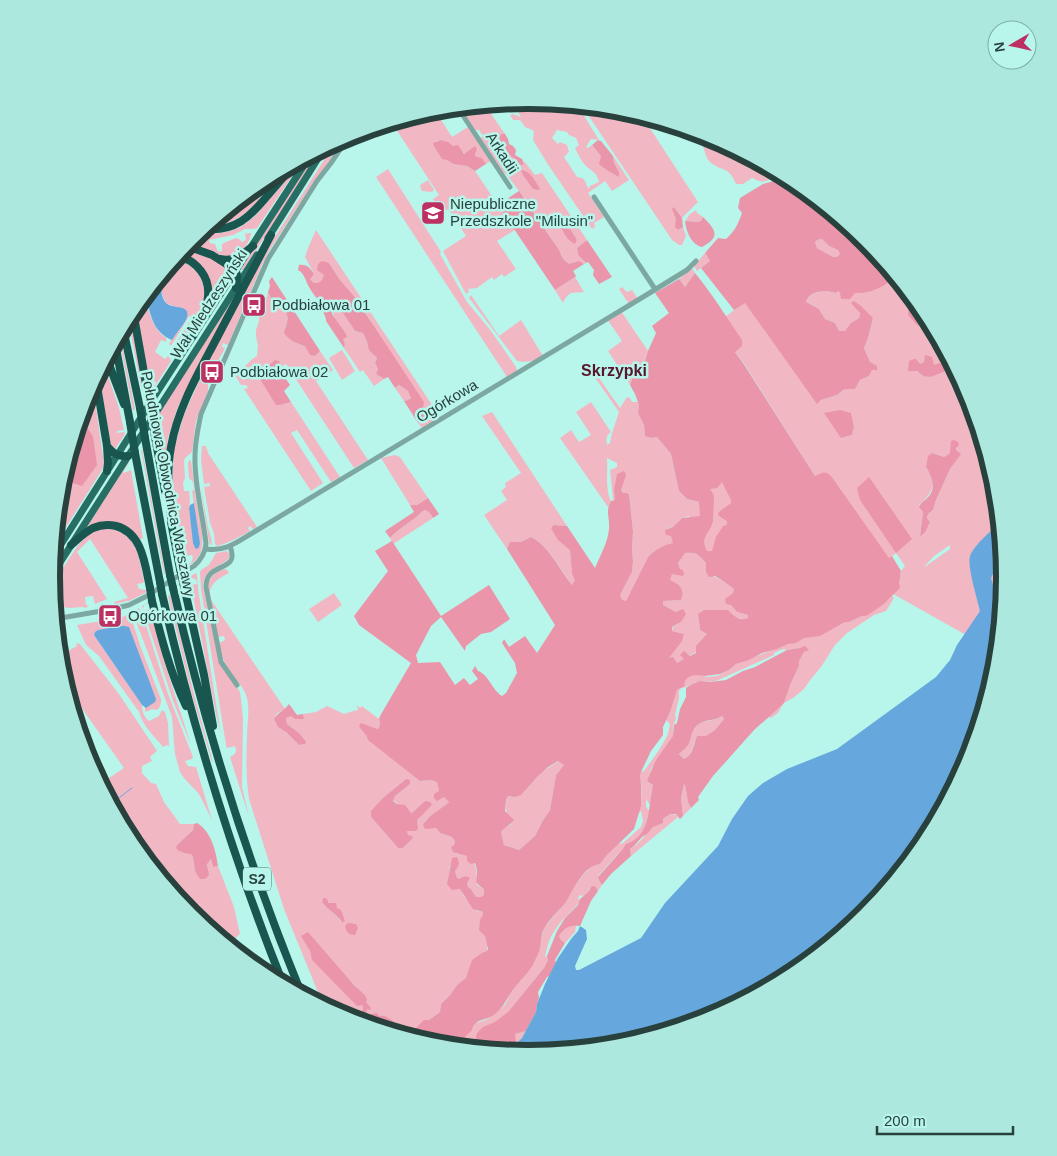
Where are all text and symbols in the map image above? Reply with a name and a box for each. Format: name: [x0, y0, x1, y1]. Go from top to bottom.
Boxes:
north arrow: [987, 20, 1037, 70]
text: N: [990, 41, 1008, 53]
street label: Arkadii: [483, 129, 522, 177]
place label: Niepubliczne Przedszkole "Milusin": [450, 195, 593, 229]
school or university icon: Niepubliczne Przedszkole "Milusin": [420, 200, 446, 226]
street label: Wał Miedzeszyński: [167, 246, 250, 362]
bus stop icon: Podbiałowa 01: [241, 292, 267, 318]
place label: Podbiałowa 01: [272, 296, 370, 313]
bus stop icon: Podbiałowa 02: [199, 359, 225, 385]
district label: Skrzypki: [581, 362, 647, 379]
place label: Podbiałowa 02: [230, 363, 328, 380]
street label: Południowa Obwodnica Warszawy: [138, 370, 199, 599]
street label: Ogórkowa: [413, 375, 481, 425]
bus stop icon: Ogórkowa 01: [97, 603, 123, 629]
place label: Ogórkowa 01: [128, 607, 217, 624]
road number: S2: [243, 868, 271, 891]
scale bar: [877, 1104, 1013, 1136]
text: 200 m: [884, 1112, 926, 1129]

